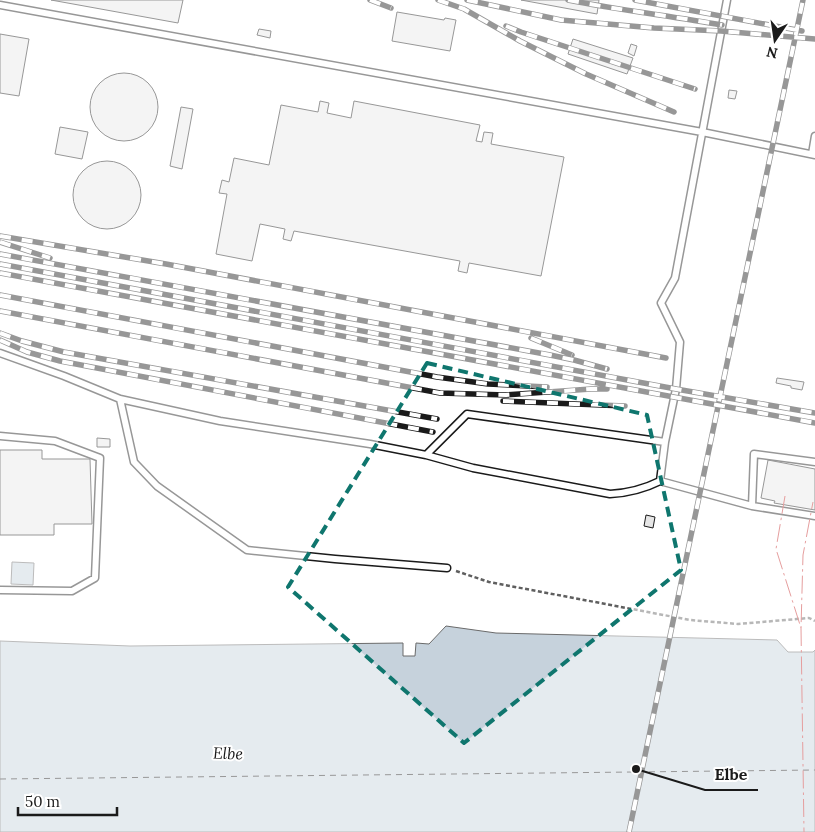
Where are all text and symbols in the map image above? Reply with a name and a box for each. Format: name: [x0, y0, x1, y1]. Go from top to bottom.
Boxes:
north arrow: [750, 15, 800, 65]
text: N: [765, 43, 779, 63]
water label: Elbe: [213, 742, 244, 764]
callout: Elbe: [705, 759, 758, 790]
text: Elbe: [715, 764, 748, 784]
scale bar: [18, 784, 116, 816]
text: 50 m: [25, 792, 60, 811]

